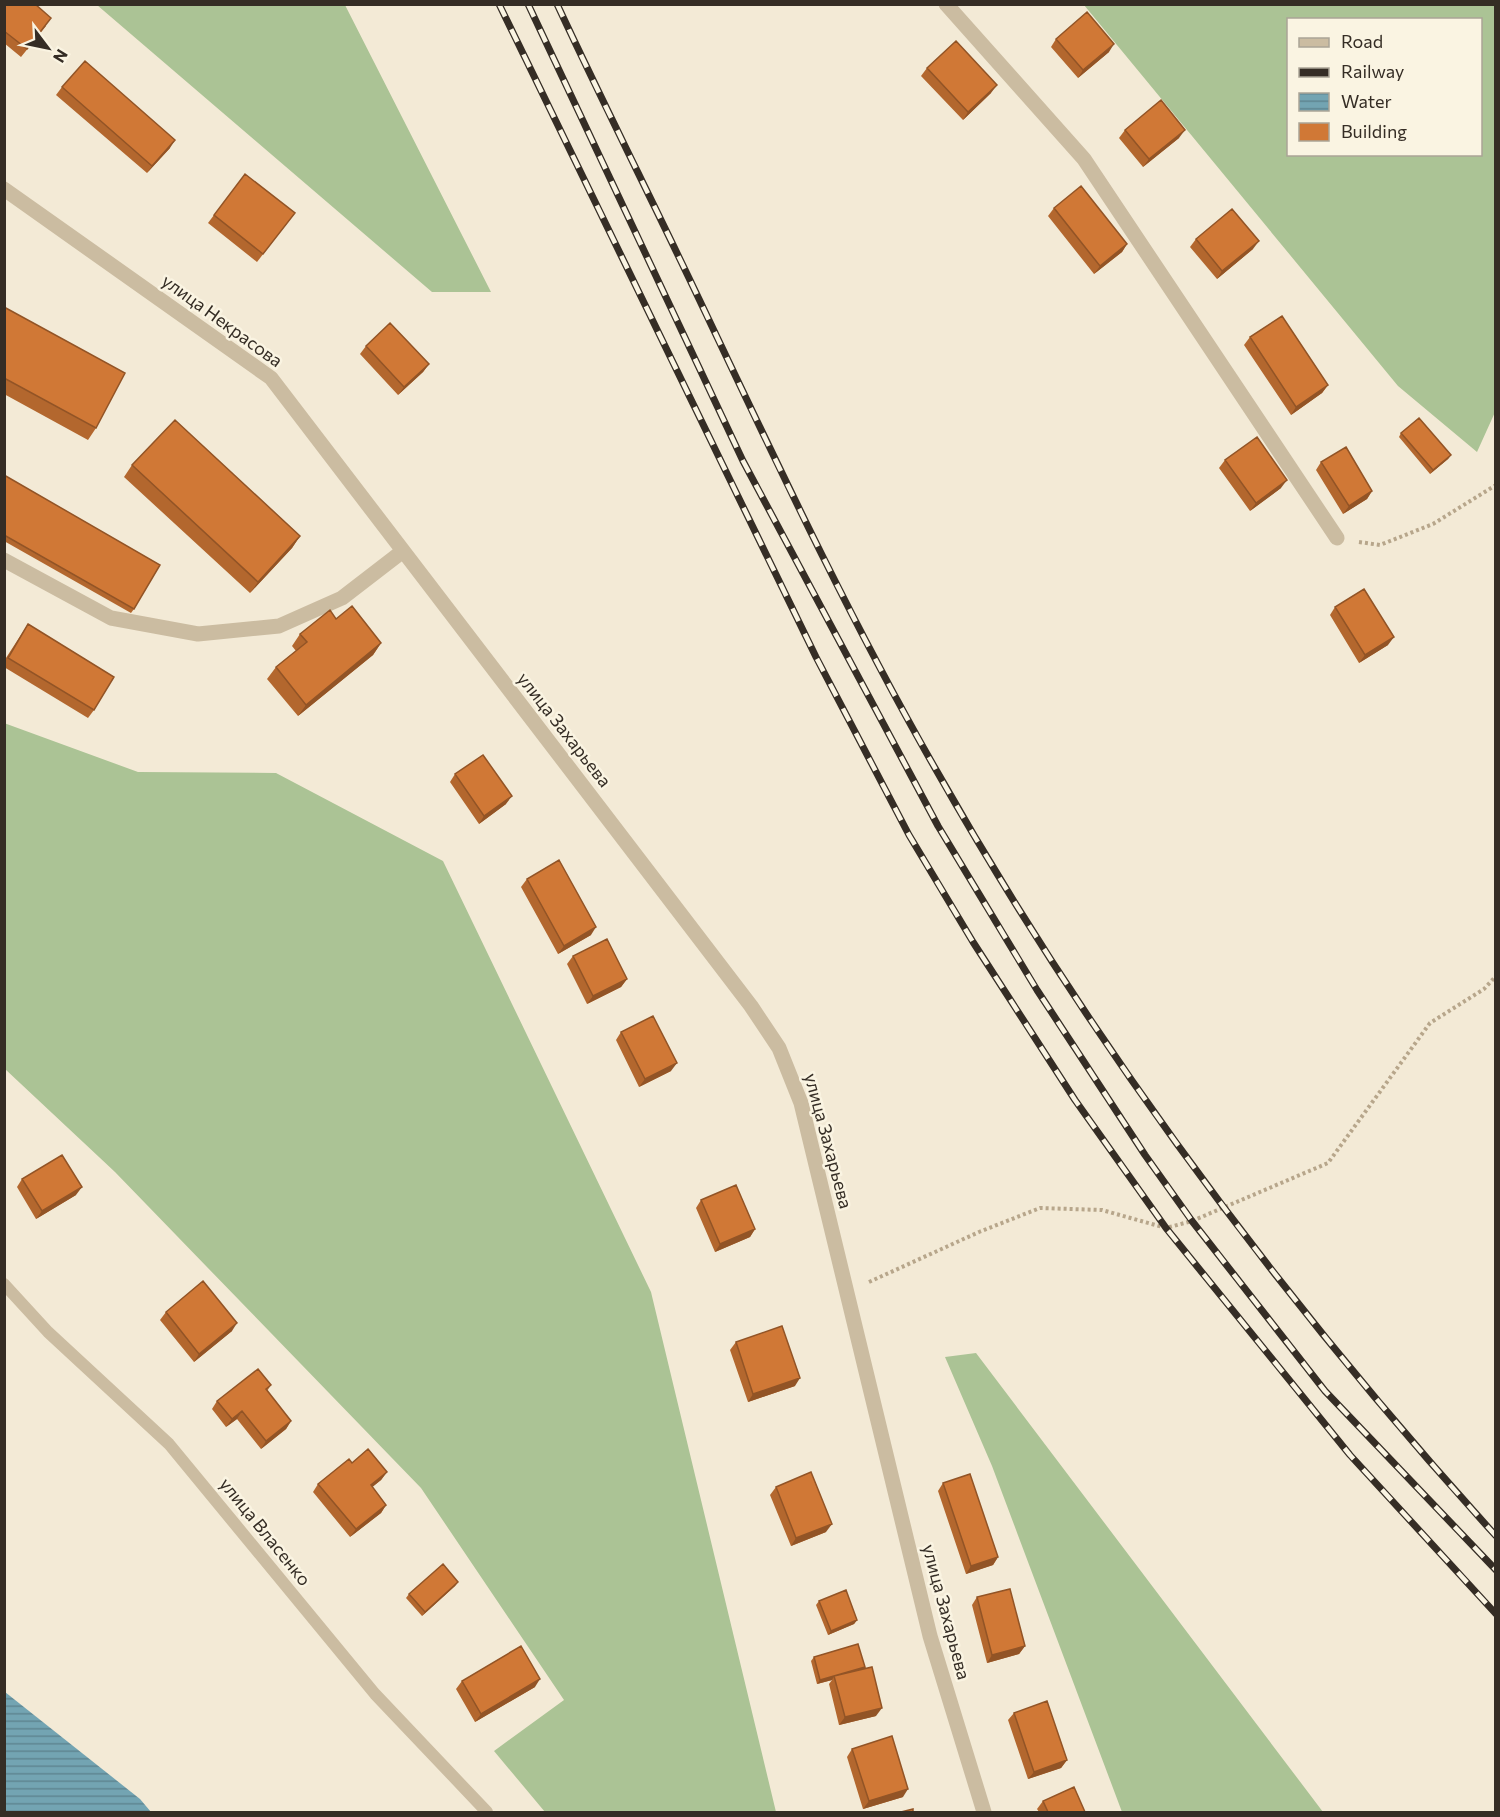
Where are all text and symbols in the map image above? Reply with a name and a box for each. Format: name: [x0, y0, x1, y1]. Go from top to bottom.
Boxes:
north arrow: [18, 18, 78, 78]
legend: [1287, 18, 1482, 156]
text: Road: [1341, 30, 1383, 52]
text: N: [50, 46, 72, 66]
text: Railway: [1341, 60, 1404, 82]
text: Water: [1341, 90, 1392, 112]
text: Building: [1341, 120, 1407, 142]
street label: улица Некрасова: [158, 269, 287, 371]
street label: улица Захарьева: [513, 668, 616, 791]
street label: улица Захарьева: [800, 1071, 858, 1211]
street label: улица Власенко: [215, 1473, 316, 1590]
street label: улица Захарьева: [918, 1542, 976, 1682]

